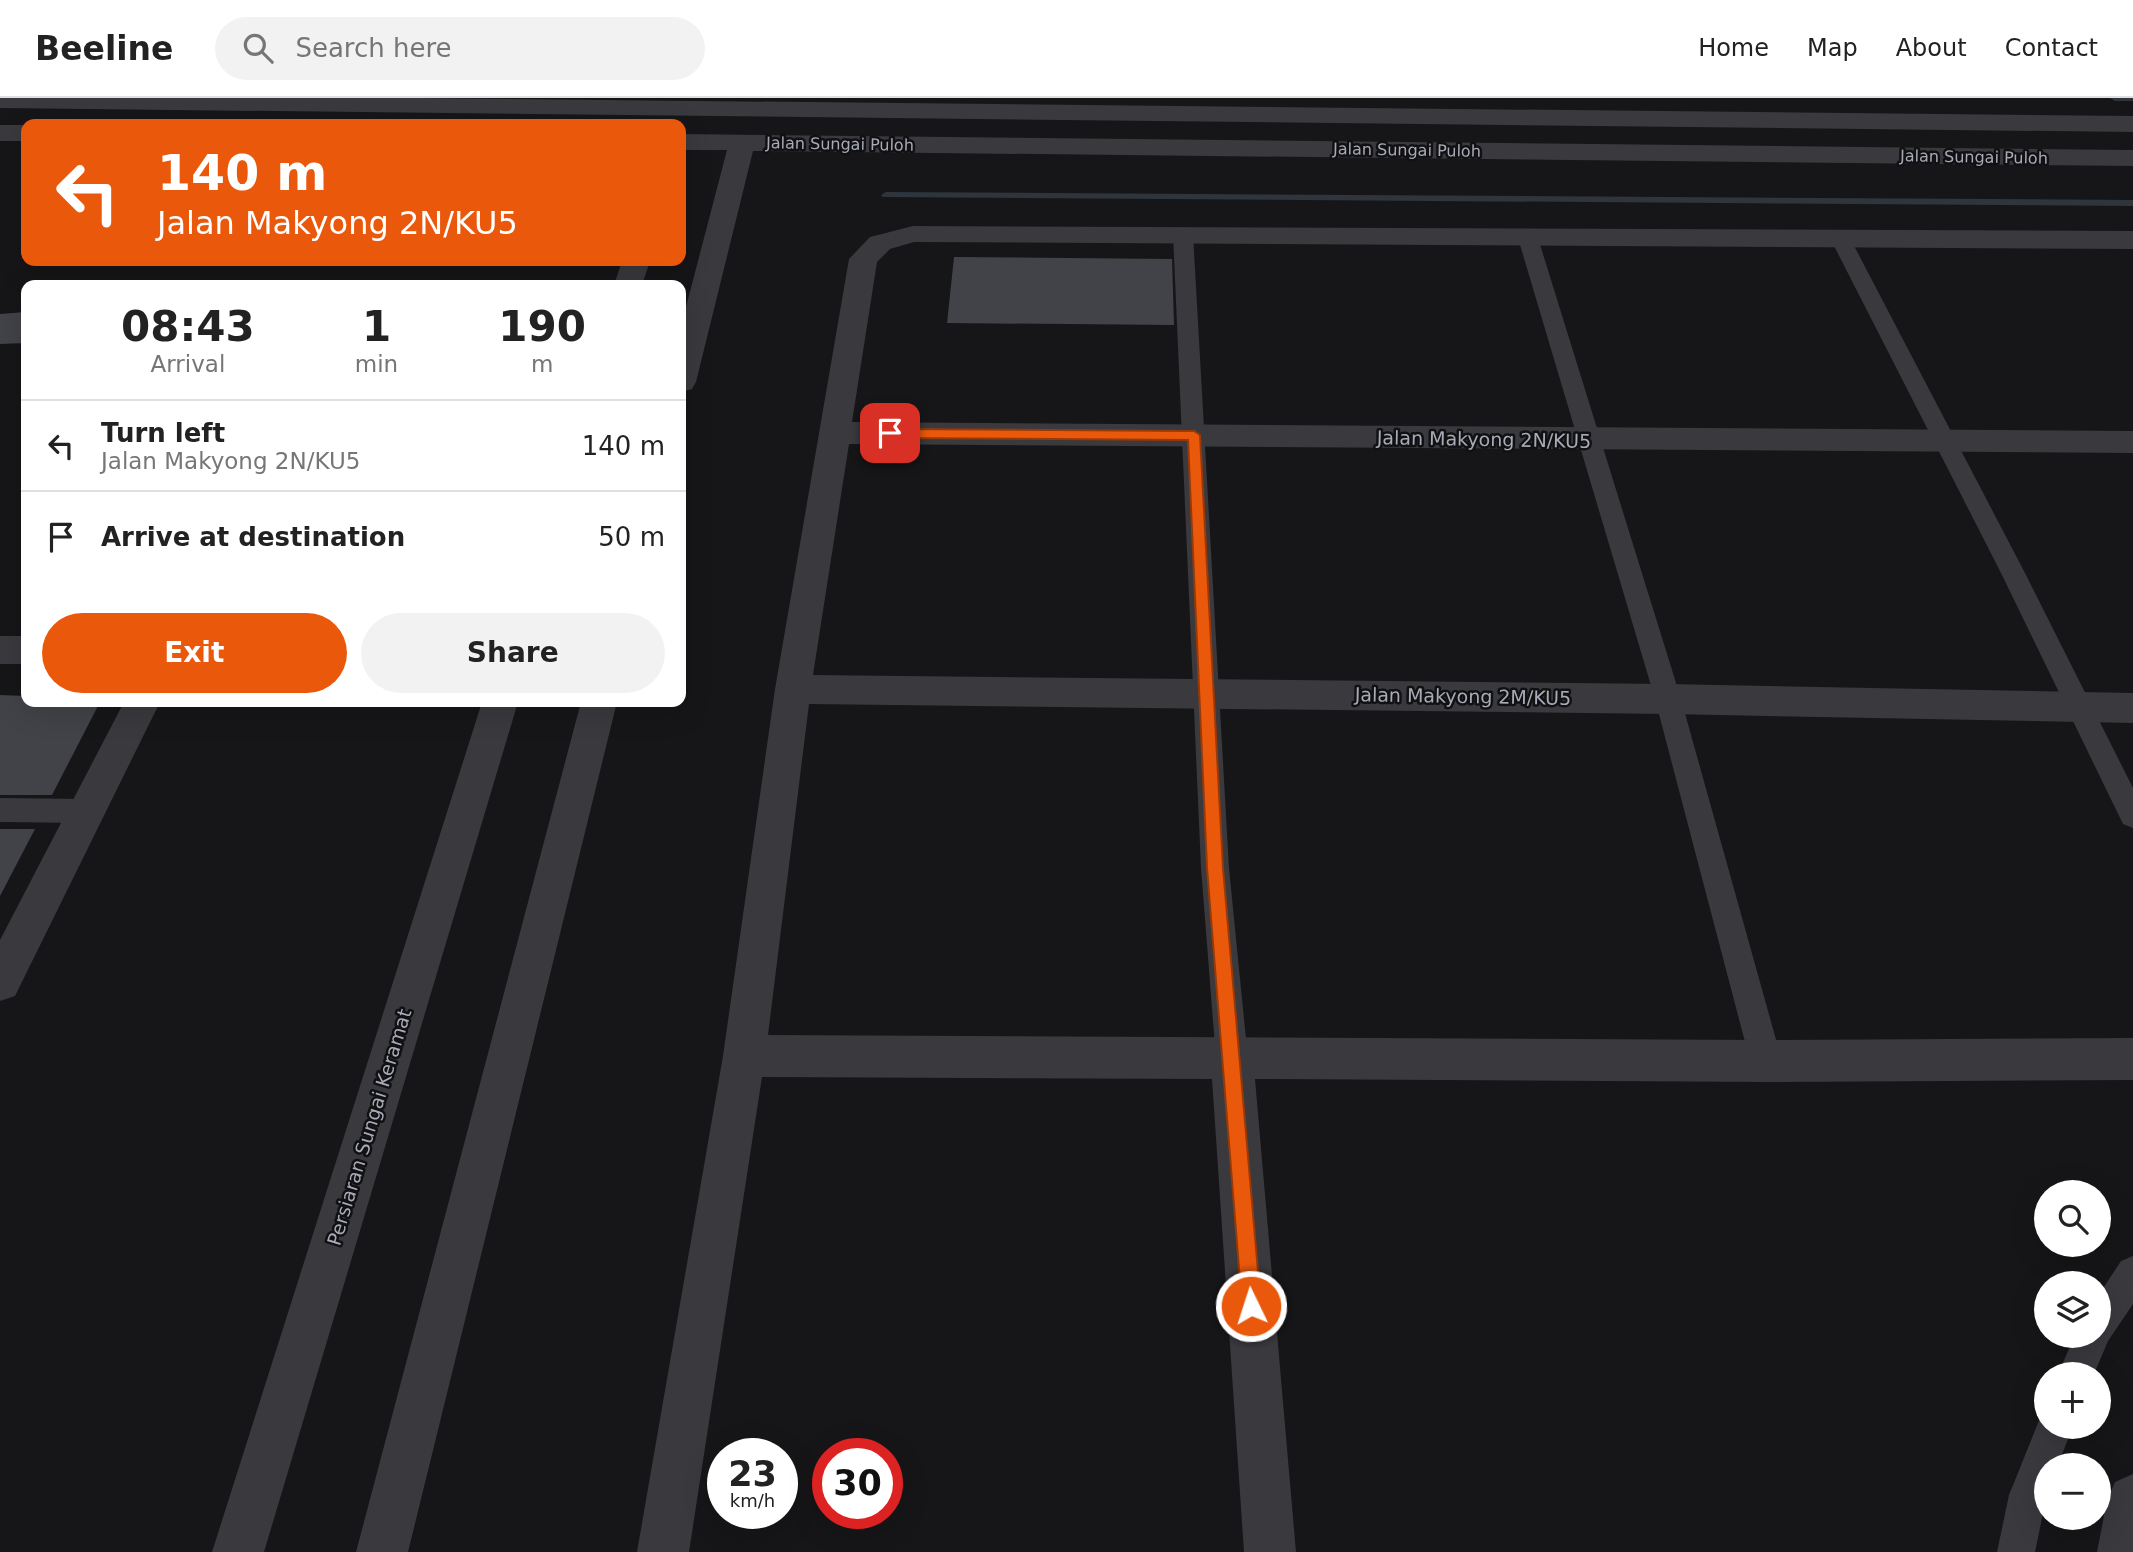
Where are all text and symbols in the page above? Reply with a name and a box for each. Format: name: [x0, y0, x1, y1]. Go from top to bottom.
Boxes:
search box: [215, 17, 705, 80]
text: Beeline: [35, 29, 173, 68]
icon: search: [239, 29, 277, 67]
text: Search here: [295, 33, 452, 63]
text: Home: [1698, 34, 1769, 62]
text: Map: [1807, 34, 1858, 62]
text: About: [1896, 34, 1967, 62]
text: Contact: [2005, 34, 2098, 62]
street label: Jalan Sungai Puloh: [765, 133, 914, 155]
street label: Jalan Sungai Puloh: [1332, 139, 1481, 161]
text: 140 m: [157, 145, 327, 202]
street label: Jalan Sungai Puloh: [1899, 146, 2048, 168]
icon: left: [42, 147, 133, 238]
text: Jalan Makyong 2N/KU5: [157, 204, 518, 242]
text: 08:43: [121, 302, 255, 351]
text: 1: [362, 302, 391, 351]
text: 190: [498, 302, 586, 351]
text: Arrival: [151, 351, 225, 377]
text: min: [355, 351, 398, 377]
text: m: [531, 351, 553, 377]
pin: [860, 403, 920, 463]
icon: arrive: [871, 414, 909, 452]
text: Turn left: [101, 418, 225, 448]
street label: Jalan Makyong 2N/KU5: [1376, 426, 1591, 452]
icon: left: [42, 427, 80, 465]
text: 140 m: [582, 431, 665, 461]
text: Jalan Makyong 2N/KU5: [101, 448, 360, 474]
icon: arrive: [42, 518, 80, 556]
text: Arrive at destination: [101, 522, 405, 552]
text: 50 m: [598, 522, 665, 552]
button: Exit: [42, 613, 347, 693]
button: Share: [361, 613, 665, 693]
street label: Jalan Makyong 2M/KU5: [1354, 683, 1571, 709]
street label: Persiaran Sungai Keramat: [323, 1006, 415, 1248]
map controls: [2034, 1180, 2111, 1530]
button: search: [2034, 1180, 2111, 1257]
position arrow: [1214, 1269, 1288, 1343]
button: layers: [2034, 1271, 2111, 1348]
button: +: [2034, 1362, 2111, 1439]
speed limit sign: 30: [812, 1438, 903, 1529]
button: −: [2034, 1453, 2111, 1530]
text: 23: [728, 1454, 777, 1494]
text: km/h: [730, 1490, 775, 1511]

